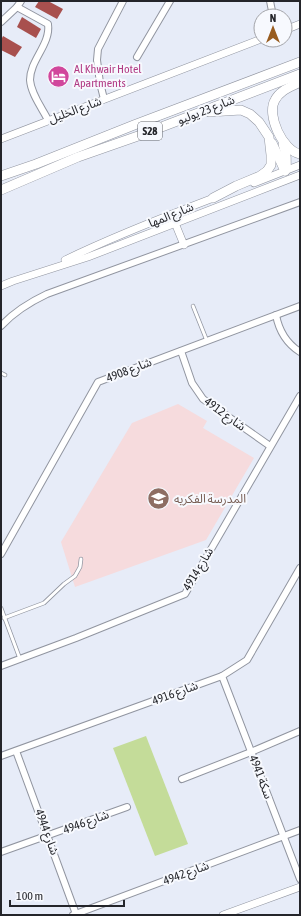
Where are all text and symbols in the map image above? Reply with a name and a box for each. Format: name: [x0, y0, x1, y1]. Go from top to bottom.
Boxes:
north arrow: [253, 8, 293, 48]
text: N: [270, 12, 276, 24]
place label: Al Khwair Hotel Apartments: [74, 62, 142, 90]
hotel icon: Al Khwair Hotel Apartments: [45, 63, 71, 89]
street label: شارع 23 يوليو: [175, 93, 237, 129]
street label: شارع الخليل: [47, 94, 104, 128]
road number: S28: [138, 122, 162, 140]
street label: شارع المها: [146, 200, 196, 232]
street label: 4908 شارع: [104, 355, 154, 387]
street label: 4912 شارع: [200, 394, 248, 435]
school or university icon: المدرسة الفكريه: [145, 486, 171, 512]
place label: المدرسة الفكريه: [174, 492, 246, 506]
street label: 4914 شارع: [180, 545, 218, 594]
street label: 4916 شارع: [150, 678, 200, 710]
street label: سكة 4941: [246, 753, 276, 801]
street label: 4944 شارع: [30, 807, 62, 857]
street label: 4946 شارع: [61, 807, 111, 839]
street label: 4942 شارع: [161, 858, 211, 890]
scale bar: [10, 882, 124, 908]
text: 100 m: [16, 889, 43, 903]

